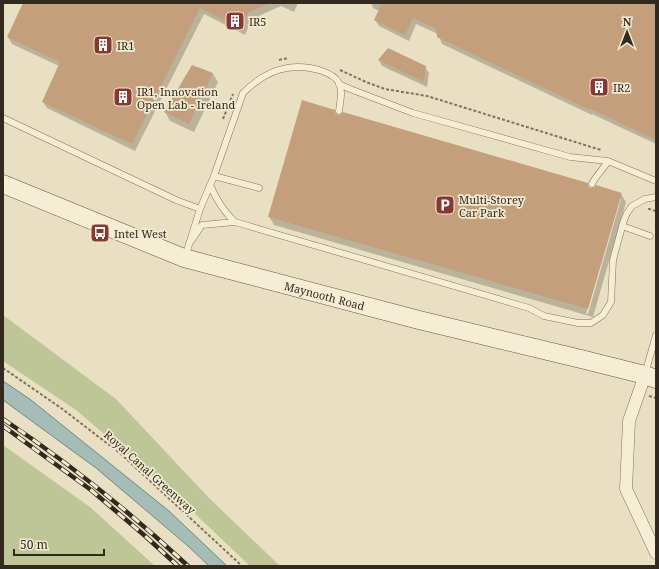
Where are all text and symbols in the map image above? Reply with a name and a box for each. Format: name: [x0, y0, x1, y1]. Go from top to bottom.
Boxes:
building icon: IR5: [224, 10, 246, 32]
north arrow: [607, 12, 647, 52]
place label: IR5: [249, 14, 266, 29]
text: N: [623, 14, 632, 29]
building icon: IR1: [92, 34, 114, 56]
place label: IR1: [117, 38, 134, 53]
building icon: IR2: [588, 76, 610, 98]
place label: IR2: [613, 80, 630, 95]
place label: IR1, Innovation Open Lab - Ireland: [137, 84, 235, 112]
building icon: IR1, Innovation Open Lab - Ireland: [112, 86, 134, 108]
place label: Multi-Storey Car Park: [459, 192, 525, 220]
parking icon: Multi-Storey Car Park: [434, 194, 456, 216]
bus stop icon: Intel West: [89, 222, 111, 244]
place label: Intel West: [114, 226, 167, 241]
street label: Maynooth Road: [283, 277, 367, 313]
street label: Royal Canal Greenway: [101, 427, 199, 518]
scale bar: [14, 531, 104, 557]
text: 50 m: [20, 536, 48, 553]

